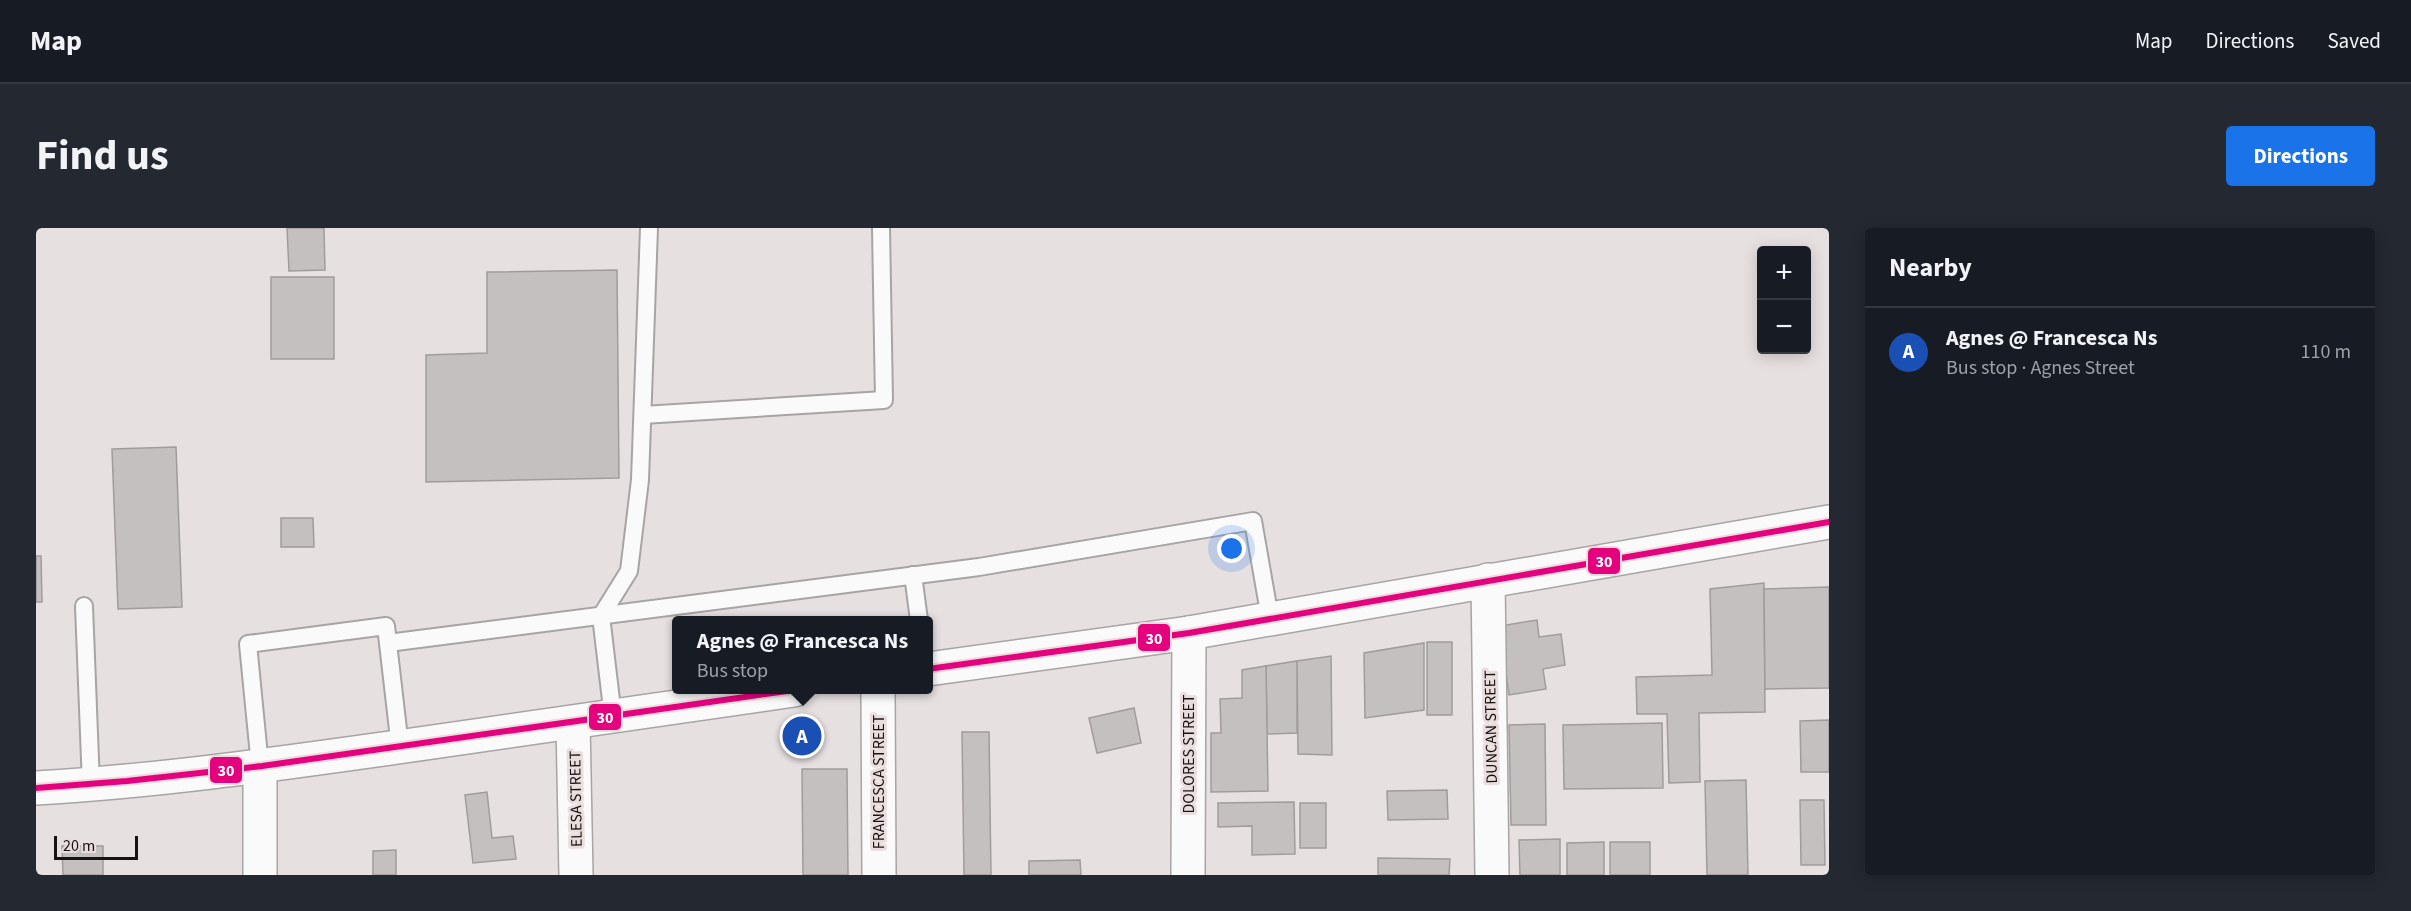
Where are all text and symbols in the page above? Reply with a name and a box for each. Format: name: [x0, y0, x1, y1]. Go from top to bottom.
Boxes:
text: Map: [30, 21, 82, 61]
text: Map: [2135, 26, 2173, 56]
text: Directions: [2206, 26, 2294, 56]
text: Saved: [2327, 26, 2381, 56]
text: Find us: [36, 126, 169, 186]
button: Directions: [2226, 126, 2375, 186]
map controls: [1757, 246, 1811, 354]
button: +: [1757, 246, 1811, 300]
text: Nearby: [1889, 249, 1972, 286]
button: −: [1757, 300, 1811, 354]
text: Agnes @ Francesca Ns: [1946, 322, 2157, 354]
text: A: [1903, 338, 1914, 366]
text: 110 m: [2301, 338, 2351, 366]
text: Bus stop · Agnes Street: [1946, 354, 2135, 382]
your location: [1217, 534, 1246, 563]
line badge: 30: [1587, 547, 1621, 575]
text: 30: [1596, 551, 1612, 573]
popup: [672, 616, 933, 694]
line badge: 30: [1137, 623, 1171, 652]
text: Agnes @ Francesca Ns: [697, 625, 908, 657]
text: 30: [1146, 628, 1162, 650]
text: Bus stop: [697, 657, 768, 685]
street label: DUNCAN STREET: [1479, 670, 1503, 784]
street label: DOLORES STREET: [1178, 694, 1200, 814]
line badge: 30: [588, 703, 622, 731]
text: 30: [597, 707, 613, 729]
pin: A: [782, 714, 822, 758]
street label: FRANCESCA STREET: [868, 714, 890, 849]
street label: ELESA STREET: [564, 750, 588, 847]
line badge: 30: [209, 756, 243, 784]
text: 30: [218, 760, 234, 782]
scale bar: [54, 833, 138, 860]
text: 20 m: [63, 835, 95, 857]

